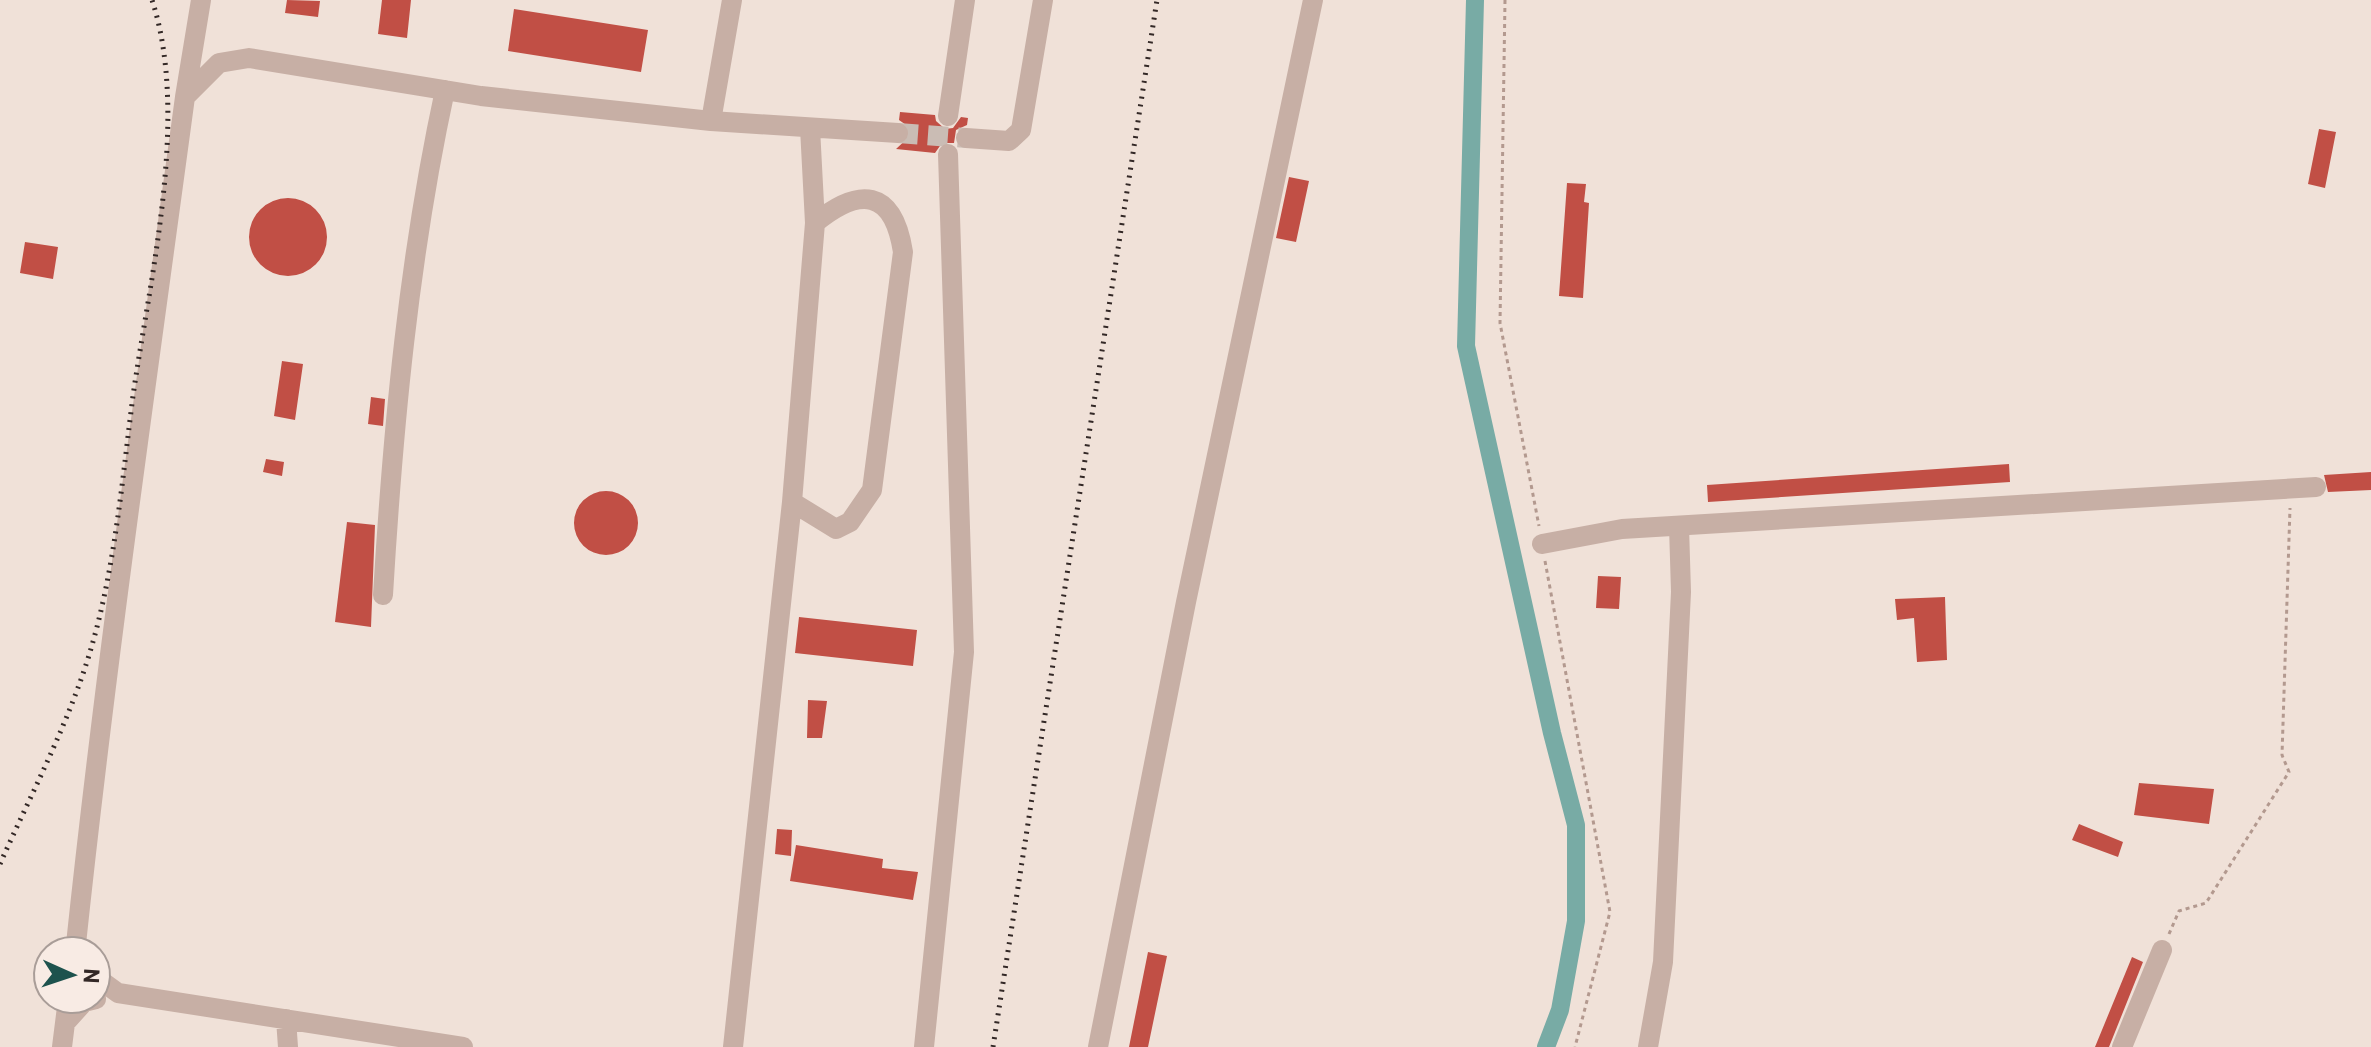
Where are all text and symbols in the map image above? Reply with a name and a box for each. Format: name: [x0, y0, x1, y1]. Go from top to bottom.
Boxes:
north arrow: [32, 935, 112, 1015]
text: N: [80, 968, 106, 984]

